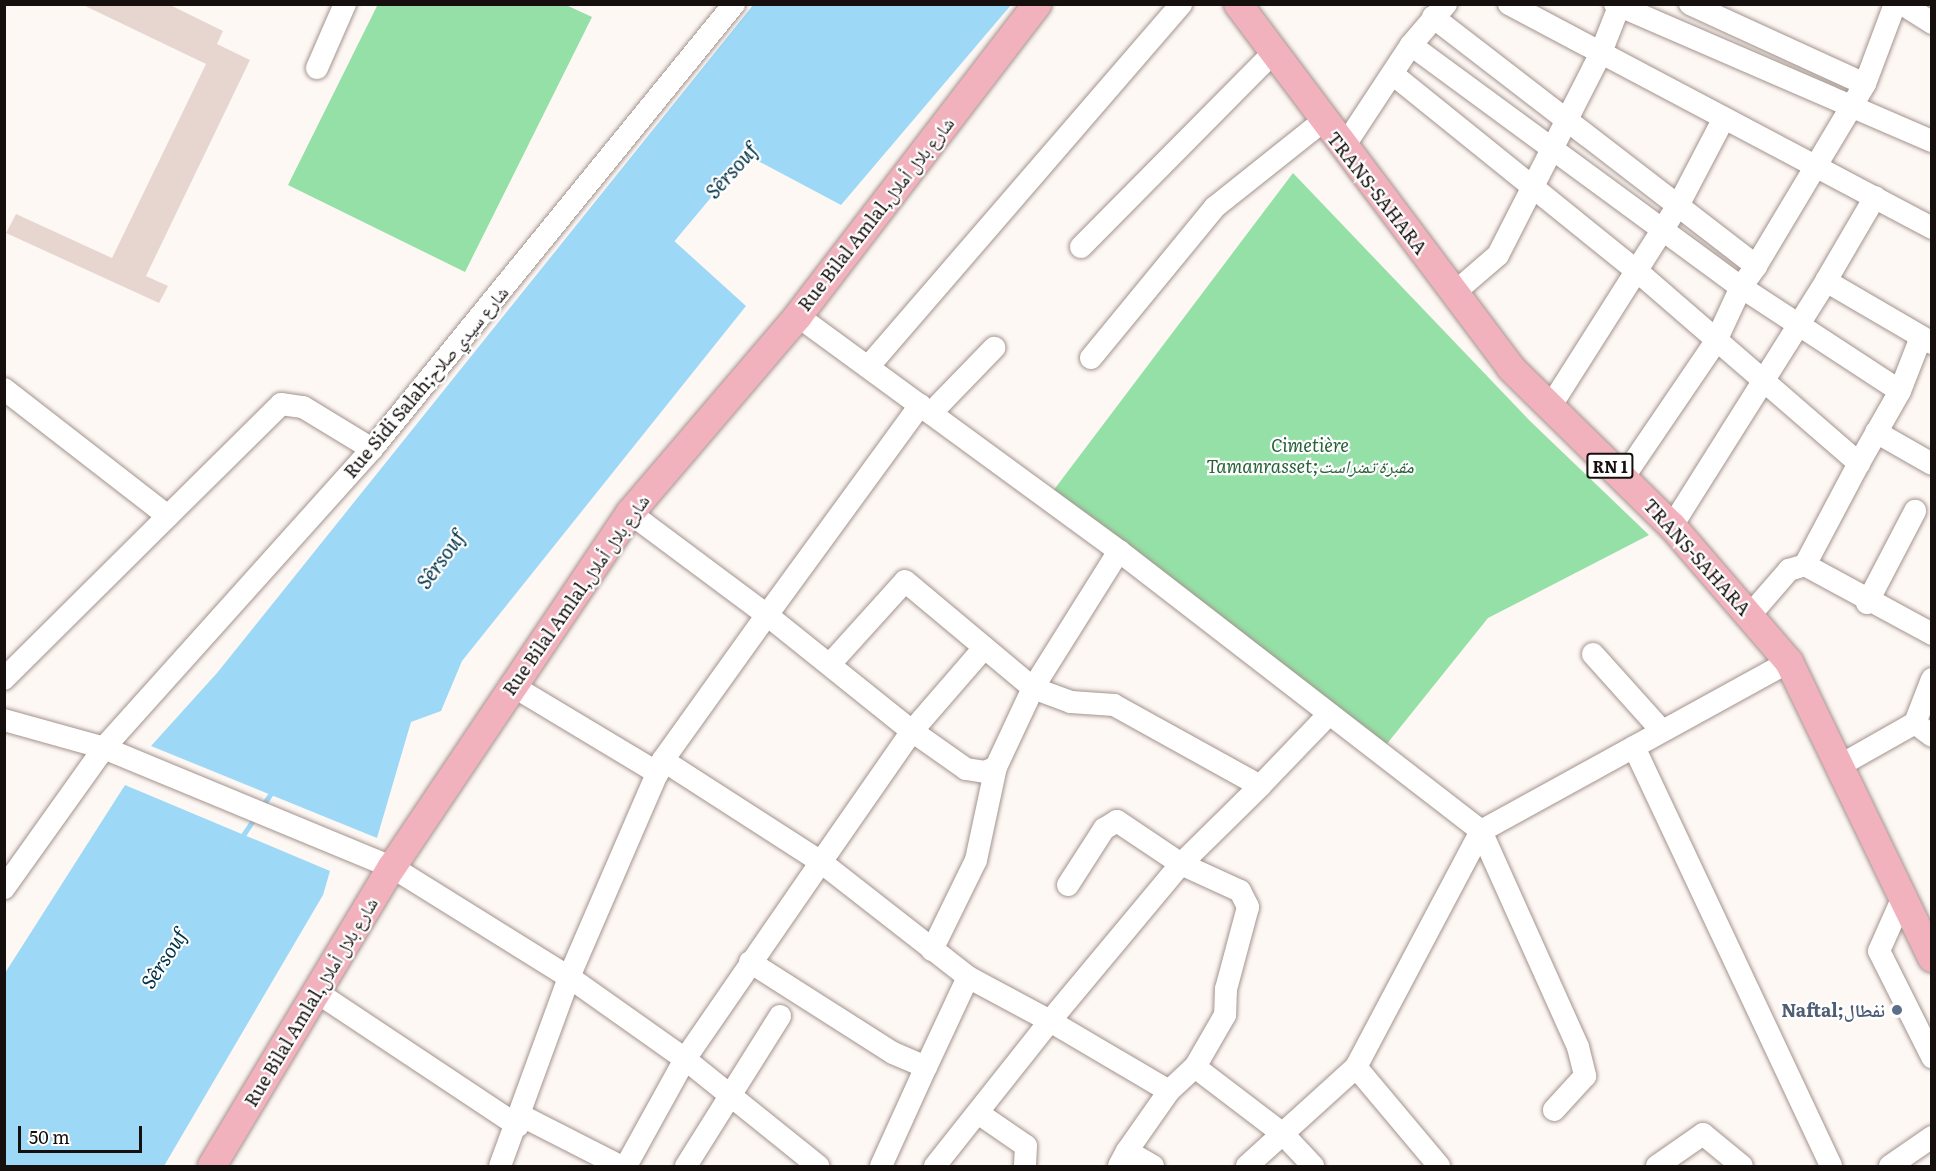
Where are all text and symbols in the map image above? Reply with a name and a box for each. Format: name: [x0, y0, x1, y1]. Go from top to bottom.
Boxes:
street label: Rue Bilal Amlal,شارع بلال أملال: [794, 113, 958, 315]
street label: TRANS-SAHARA: [1322, 127, 1432, 259]
water label: Sêrsouf: [700, 137, 762, 203]
street label: Rue Sidi Salah;شارع سيدي صلاح: [339, 282, 513, 482]
park label: Cimetière Tamanrasset;مقبرة تمنراست: [1206, 435, 1414, 478]
road number: RN 1: [1586, 453, 1634, 479]
street label: Rue Bilal Amlal,شارع بلال أملال: [498, 490, 654, 700]
street label: TRANS-SAHARA: [1639, 494, 1755, 620]
water label: Sêrsouf: [411, 525, 469, 593]
street label: Rue Bilal Amlal,شارع بلال أملال: [240, 894, 382, 1110]
water label: Sêrsouf: [135, 924, 191, 992]
place label: Naftal;نفطال: [1781, 999, 1885, 1021]
marker: Naftal;نفطال: [1890, 1003, 1904, 1017]
scale bar: [21, 1114, 146, 1152]
text: 50 m: [29, 1123, 70, 1150]

